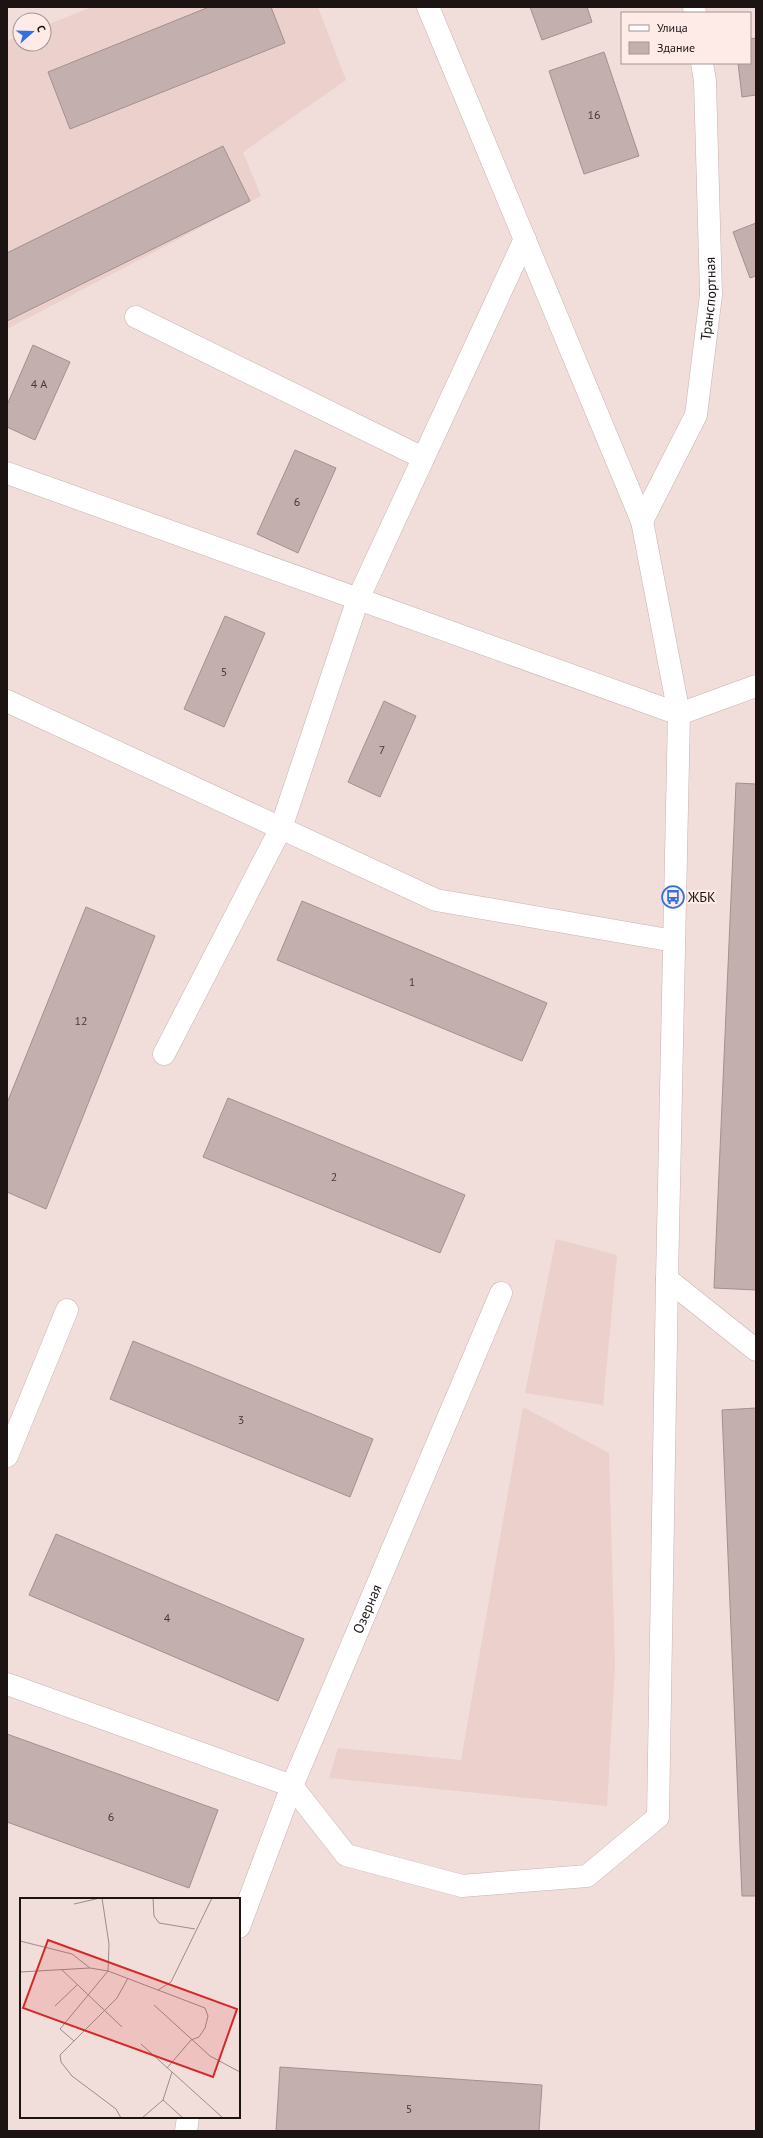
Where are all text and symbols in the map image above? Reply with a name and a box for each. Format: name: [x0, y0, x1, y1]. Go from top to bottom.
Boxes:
north arrow: [12, 12, 52, 52]
legend: [621, 12, 751, 64]
text: Улица: [657, 20, 688, 35]
text: С: [34, 23, 49, 34]
text: Здание: [657, 40, 695, 55]
house number: 16: [587, 107, 601, 122]
street label: Транспортная: [696, 257, 720, 342]
house number: 4 А: [31, 376, 47, 391]
house number: 6: [294, 494, 300, 509]
house number: 5: [221, 664, 227, 679]
house number: 7: [379, 742, 385, 757]
bus stop icon: ЖБК: [660, 884, 686, 910]
place label: ЖБК: [687, 888, 716, 906]
house number: 1: [409, 974, 415, 989]
house number: 12: [74, 1013, 88, 1028]
house number: 2: [331, 1169, 337, 1184]
house number: 3: [238, 1412, 244, 1427]
street label: Озерная: [349, 1582, 385, 1636]
house number: 4: [164, 1610, 171, 1625]
house number: 6: [108, 1809, 114, 1824]
inset map: [20, 1898, 240, 2118]
house number: 5: [406, 2101, 412, 2116]

